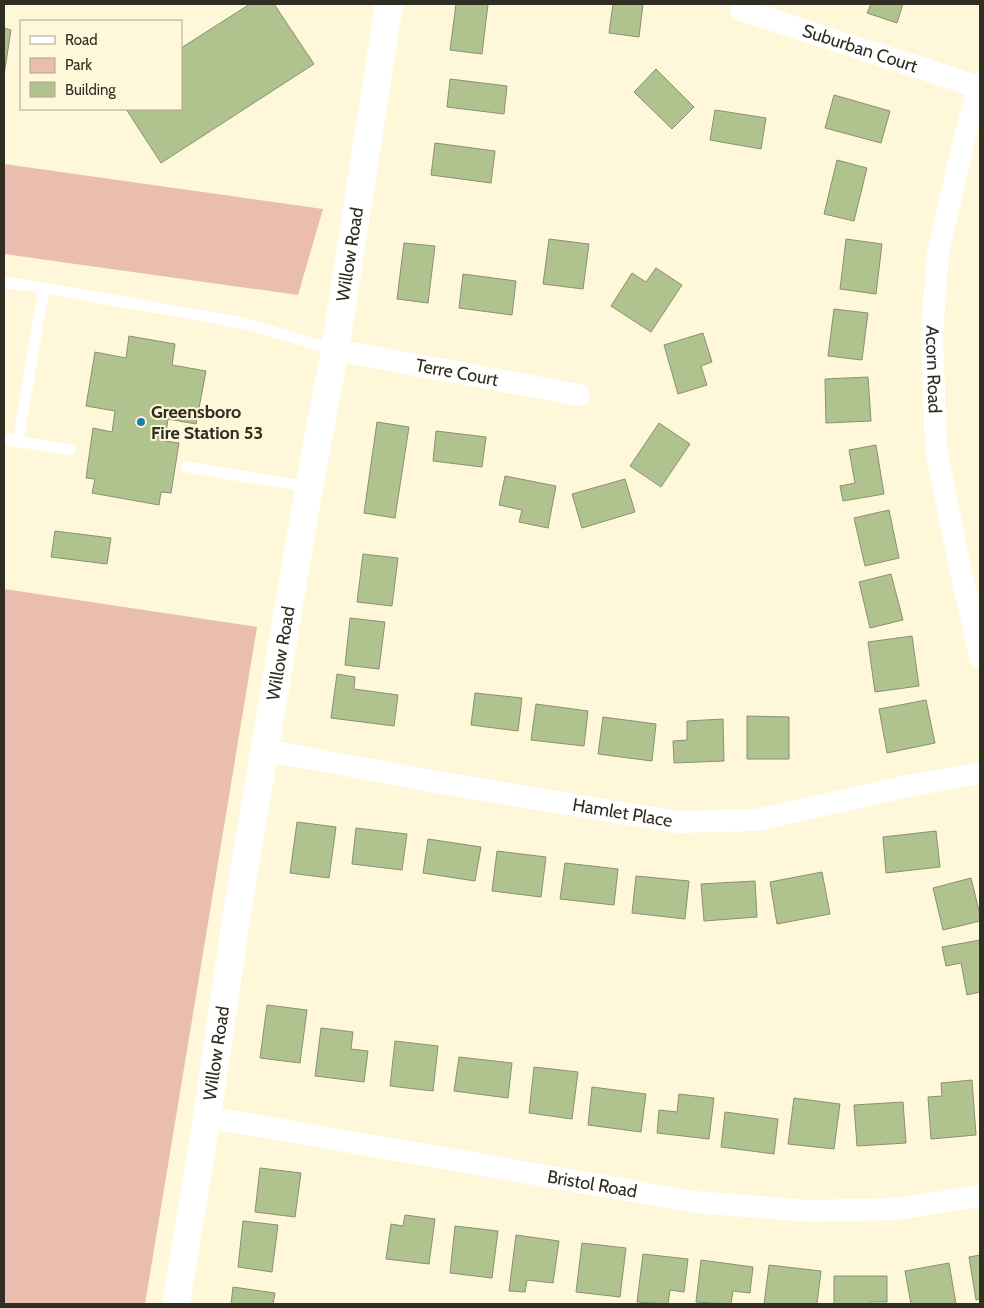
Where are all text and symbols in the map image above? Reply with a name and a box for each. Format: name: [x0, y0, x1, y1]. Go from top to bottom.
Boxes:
legend: [20, 20, 182, 110]
street label: Suburban Court: [800, 20, 920, 77]
text: Road: [65, 31, 98, 49]
text: Park: [65, 56, 92, 74]
text: Building: [65, 81, 116, 99]
street label: Willow Road: [332, 206, 368, 303]
street label: Acorn Road: [921, 325, 946, 414]
street label: Terre Court: [414, 354, 500, 391]
place label: Greensboro Fire Station 53: [151, 401, 263, 444]
marker: Greensboro Fire Station 53: [135, 416, 147, 428]
street label: Willow Road: [262, 605, 300, 702]
street label: Hamlet Place: [571, 794, 674, 832]
street label: Willow Road: [199, 1005, 234, 1102]
street label: Bristol Road: [546, 1165, 639, 1203]

